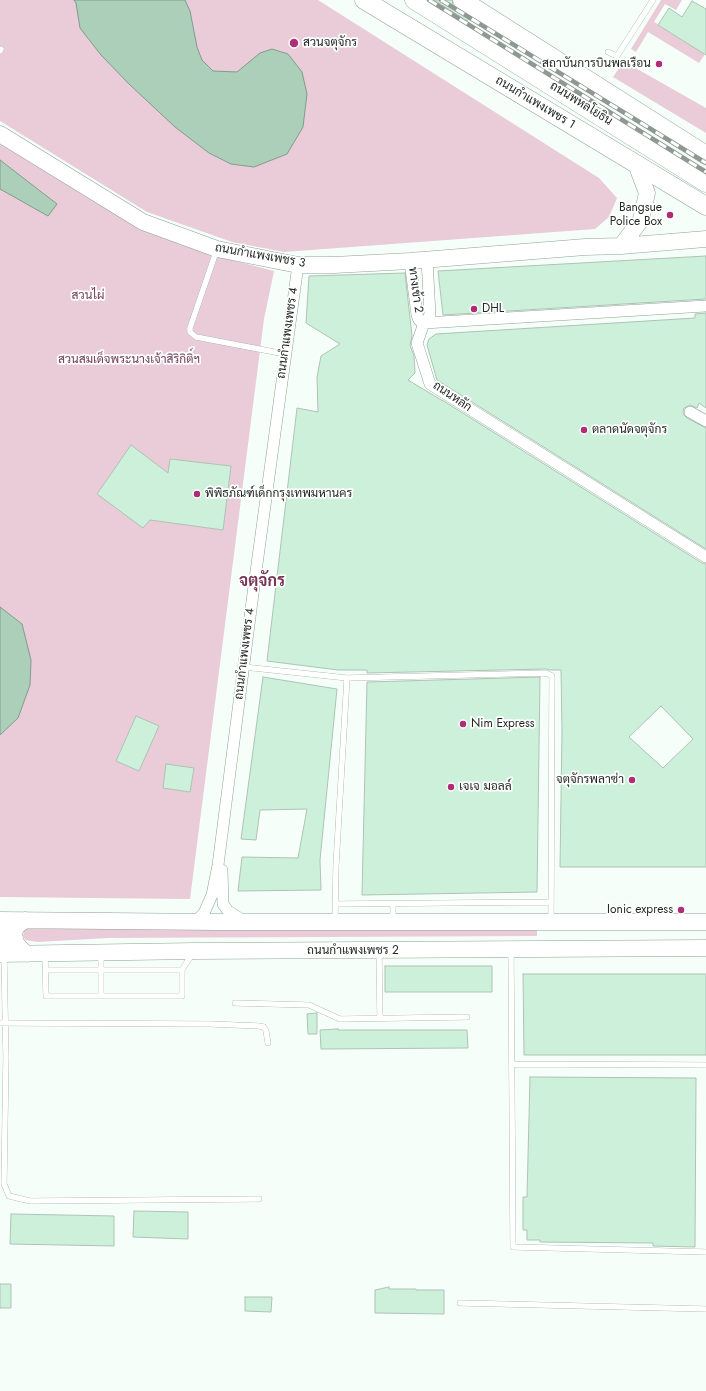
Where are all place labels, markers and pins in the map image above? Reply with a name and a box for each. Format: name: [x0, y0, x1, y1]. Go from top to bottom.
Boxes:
place label: สวนจตุจักร: [303, 36, 357, 50]
marker: สวนจตุจักร: [288, 37, 300, 49]
place label: สถาบันการบินพลเรือน: [542, 57, 651, 71]
marker: สถาบันการบินพลเรือน: [654, 59, 664, 69]
place label: Bangsue Police Box: [610, 201, 662, 229]
marker: Bangsue Police Box: [665, 210, 675, 220]
place label: DHL: [482, 302, 504, 316]
marker: DHL: [469, 304, 479, 314]
place label: ตลาดนัดจตุจักร: [592, 423, 667, 437]
marker: ตลาดนัดจตุจักร: [579, 425, 589, 435]
place label: พิพิธภัณฑ์เด็กกรุงเทพมหานคร: [205, 487, 352, 501]
marker: พิพิธภัณฑ์เด็กกรุงเทพมหานคร: [192, 489, 202, 499]
place label: Nim Express: [471, 717, 535, 731]
marker: Nim Express: [458, 719, 468, 729]
place label: จตุจักรพลาซ่า: [556, 773, 624, 787]
marker: จตุจักรพลาซ่า: [627, 775, 637, 785]
place label: เจเจ มอลล์: [459, 780, 512, 794]
marker: เจเจ มอลล์: [446, 782, 456, 792]
place label: Ionic express: [607, 903, 673, 917]
marker: Ionic express: [676, 905, 686, 915]

